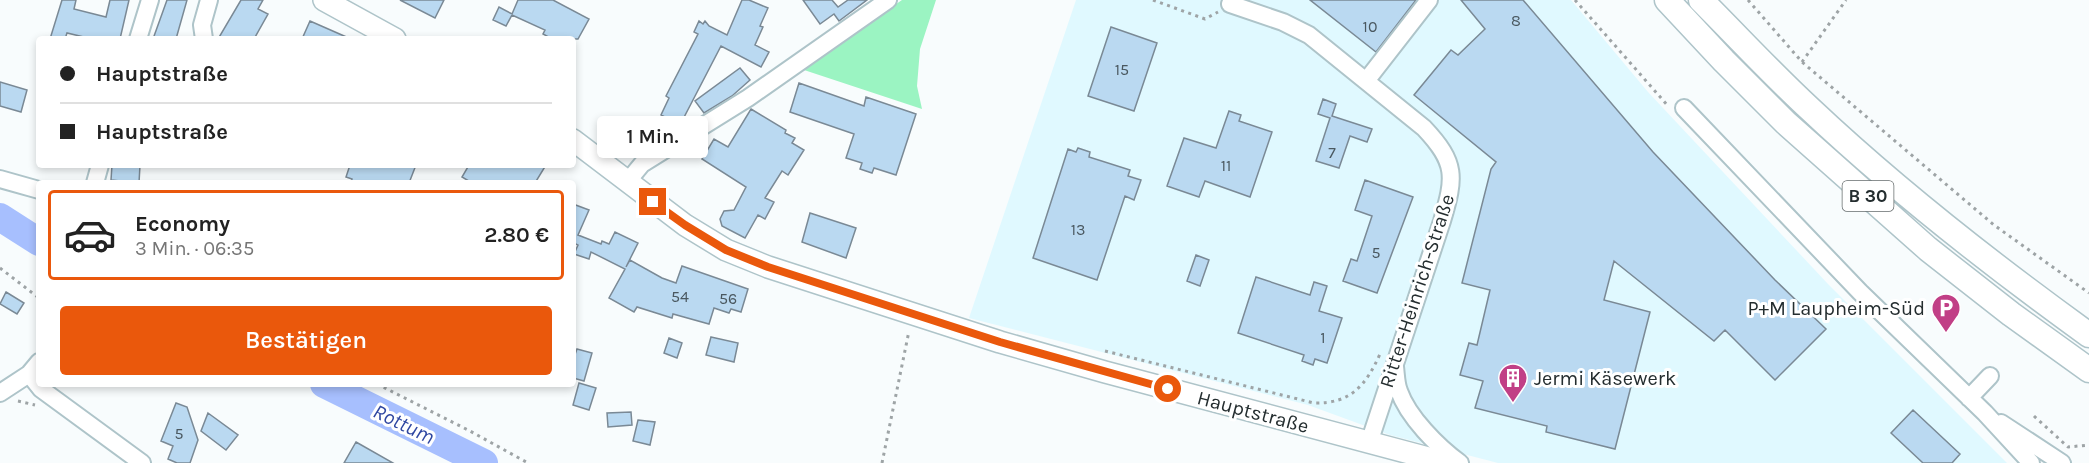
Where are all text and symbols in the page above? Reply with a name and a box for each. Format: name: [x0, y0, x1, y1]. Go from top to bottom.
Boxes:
house number: 8: [1511, 11, 1521, 30]
house number: 10: [1363, 17, 1377, 36]
house number: 15: [1115, 60, 1129, 79]
text: Hauptstraße: [96, 61, 228, 87]
callout: 1 Min.: [598, 115, 708, 157]
text: Hauptstraße: [96, 119, 228, 145]
text: 1 Min.: [626, 125, 679, 148]
house number: 7: [1328, 143, 1336, 162]
house number: 11: [1221, 156, 1231, 175]
road number: B 30: [1842, 181, 1894, 211]
route end: [639, 188, 666, 215]
street label: Ritter-Heinrich-Straße: [1375, 191, 1459, 391]
icon: car: [63, 208, 117, 262]
text: Economy: [135, 211, 230, 237]
house number: 13: [1071, 220, 1085, 239]
text: 2.80 €: [484, 222, 549, 248]
text: 3 Min. · 06:35: [135, 237, 254, 260]
house number: 5: [1371, 243, 1381, 262]
house number: 54: [671, 287, 689, 306]
house number: 56: [719, 289, 737, 308]
parking icon: P+M Laupheim-Süd: [1930, 292, 1962, 334]
place label: P+M Laupheim-Süd: [1748, 297, 1925, 320]
button: Bestätigen: [60, 306, 552, 375]
house number: 1: [1320, 328, 1326, 347]
building icon: Jermi Käsewerk: [1497, 362, 1529, 404]
place label: Jermi Käsewerk: [1534, 367, 1676, 390]
route start: [1154, 375, 1181, 402]
street label: Hauptstraße: [1195, 386, 1311, 438]
water label: Rottum: [369, 399, 439, 449]
house number: 5: [174, 424, 184, 443]

